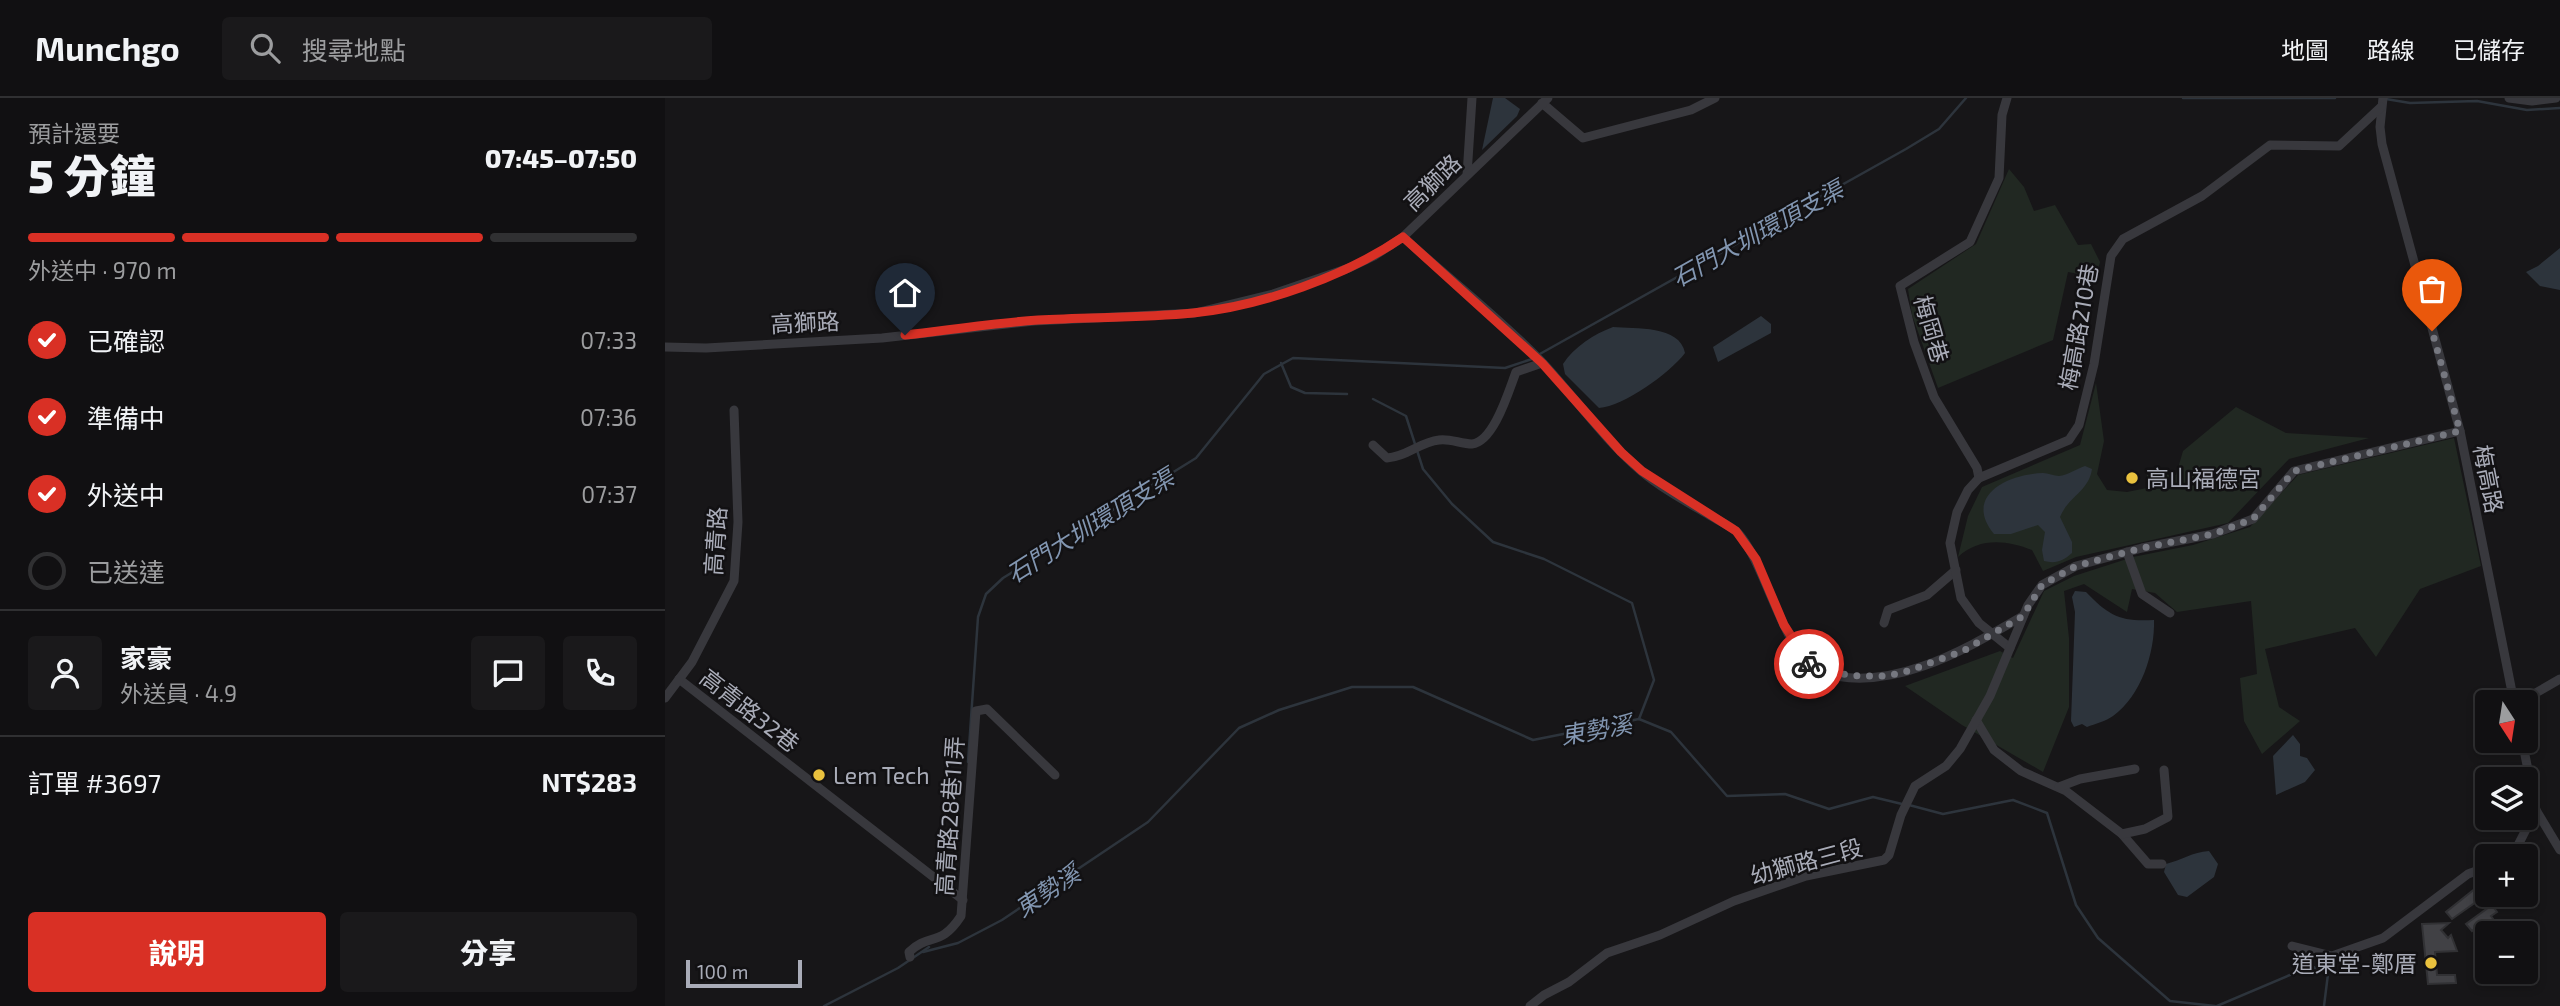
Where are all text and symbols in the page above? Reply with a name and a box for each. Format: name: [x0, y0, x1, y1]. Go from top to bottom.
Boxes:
search box: [222, 17, 712, 80]
text: Munchgo: [35, 28, 180, 68]
icon: search: [246, 29, 284, 67]
text: 搜尋地點: [302, 34, 406, 65]
text: 地圖: [2281, 35, 2329, 64]
text: 路線: [2367, 35, 2415, 64]
text: 已儲存: [2453, 35, 2525, 64]
text: 預計還要: [28, 119, 120, 147]
text: 07:45–07:50: [485, 142, 637, 173]
text: 5 分鐘: [28, 147, 156, 202]
street label: 高獅路: [1397, 148, 1467, 216]
water label: 石門大圳環頂支渠: [1666, 172, 1851, 292]
text: 外送中 · 970 m: [28, 256, 177, 284]
pin: [2402, 259, 2462, 331]
street label: 梅高路210巷: [2053, 262, 2103, 392]
pin: [875, 263, 935, 335]
icon: bag: [2413, 270, 2451, 308]
icon: home: [886, 274, 924, 312]
street label: 梅岡巷: [1909, 292, 1955, 366]
street label: 高獅路: [770, 306, 840, 338]
icon: check: [28, 321, 66, 359]
text: 已確認: [87, 325, 165, 356]
text: 07:33: [580, 326, 637, 354]
icon: check: [28, 398, 66, 436]
text: 準備中: [87, 402, 165, 433]
text: 07:36: [580, 403, 637, 431]
street label: 梅高路: [2469, 442, 2509, 516]
water label: 石門大圳環頂支渠: [1001, 460, 1182, 588]
place label: 高山福德宮: [2146, 464, 2261, 492]
marker: 高山福德宮: [2124, 470, 2140, 486]
icon: check: [28, 475, 66, 513]
text: 外送中: [87, 479, 165, 510]
text: 07:37: [581, 480, 637, 508]
street label: 高青路: [699, 506, 731, 576]
text: 已送達: [87, 556, 165, 587]
courier: [1774, 629, 1844, 699]
button: person: [28, 636, 102, 710]
button: chat: [471, 636, 545, 710]
button: phone: [563, 636, 637, 710]
text: 家豪: [120, 642, 172, 673]
icon: bike: [1790, 645, 1828, 683]
street label: 高青路32巷: [695, 663, 805, 757]
text: 外送員 · 4.9: [120, 679, 237, 707]
north arrow: [2475, 690, 2537, 752]
map controls: [2475, 690, 2538, 984]
water label: 東勢溪: [1558, 708, 1637, 750]
street label: 高青路28巷11弄: [929, 735, 969, 897]
place label: Lem Tech: [833, 761, 930, 789]
text: NT$283: [541, 766, 637, 797]
text: 訂單 #3697: [28, 767, 161, 798]
marker: Lem Tech: [811, 767, 827, 783]
button: layers: [2475, 767, 2538, 830]
street label: 幼獅路三段: [1747, 833, 1865, 889]
button: +: [2475, 844, 2538, 907]
water label: 東勢溪: [1009, 856, 1087, 922]
button: 說明: [28, 912, 326, 992]
button: 分享: [340, 912, 637, 992]
button: −: [2475, 921, 2538, 984]
place label: 道東堂-鄭厝: [2292, 949, 2417, 977]
marker: 道東堂-鄭厝: [2423, 955, 2439, 971]
scale bar: [686, 957, 801, 989]
text: 100 m: [697, 960, 748, 983]

